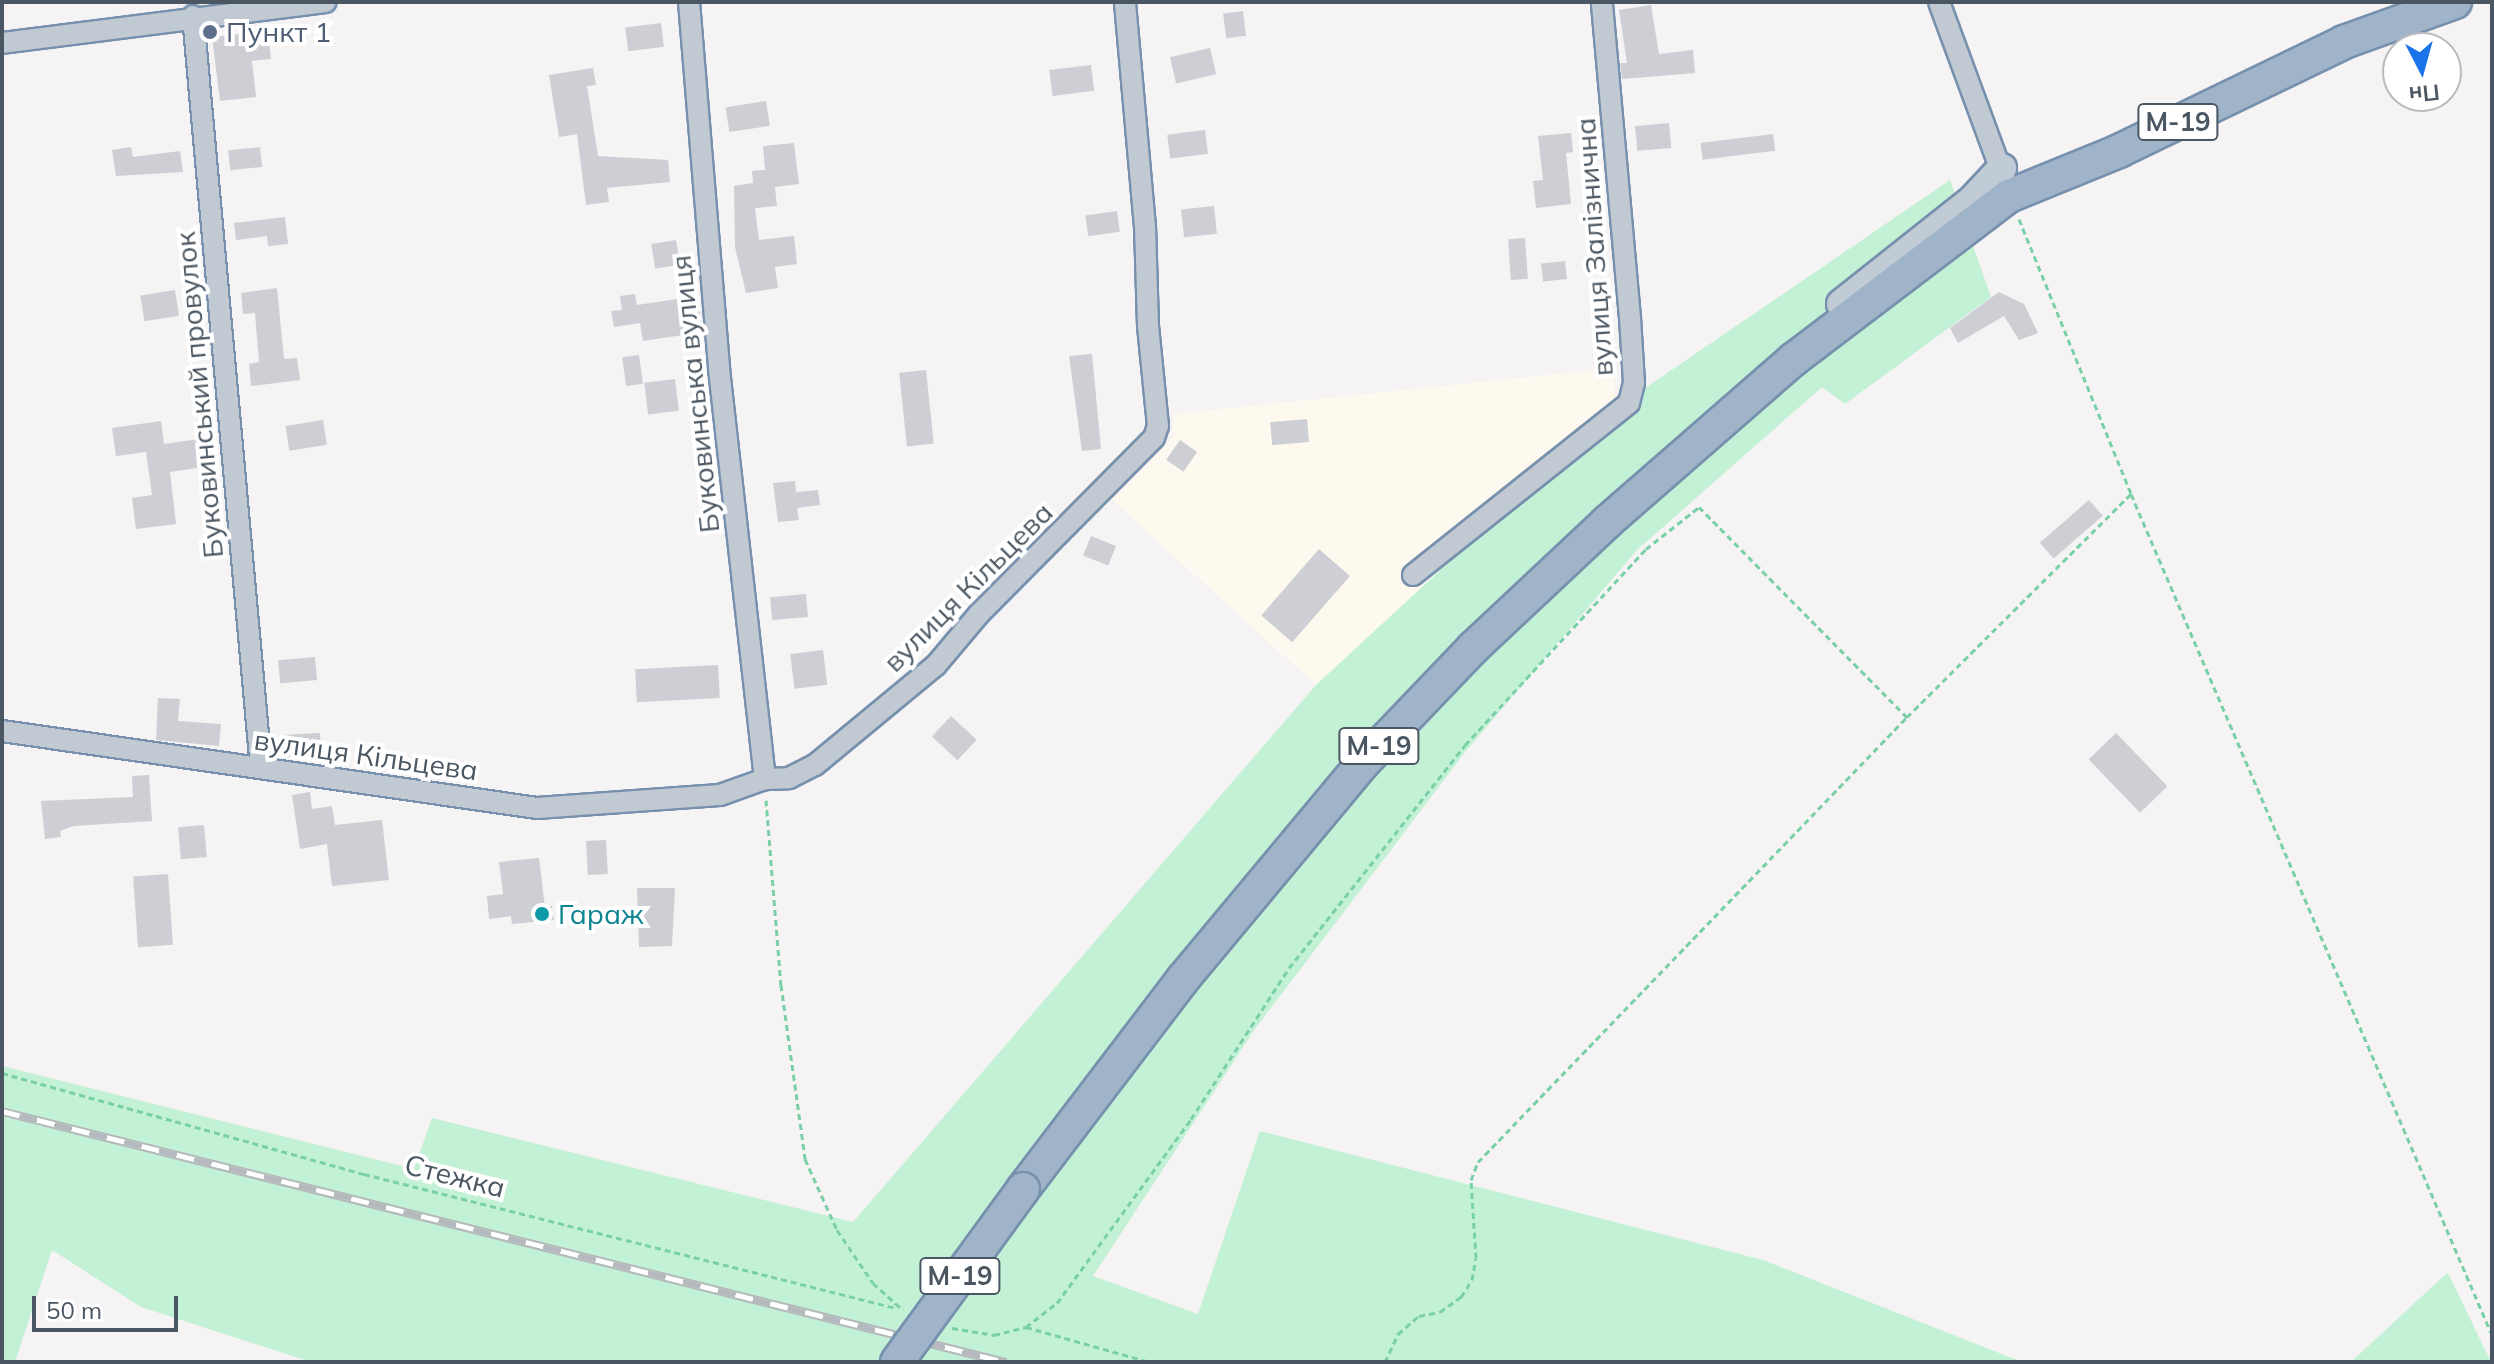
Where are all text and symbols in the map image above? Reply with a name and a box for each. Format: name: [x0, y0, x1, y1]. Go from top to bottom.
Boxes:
place label: Пункт 1: [226, 15, 331, 49]
marker: Пункт 1: [201, 23, 219, 41]
north arrow: [2382, 32, 2462, 112]
text: Пн: [2408, 78, 2441, 109]
road number: М-19: [2136, 100, 2220, 144]
street label: вулиця Залізнична: [1568, 117, 1620, 377]
street label: Буковинський провулок: [168, 230, 230, 560]
street label: Буковинська вулиця: [664, 254, 726, 534]
street label: вулиця Кільцева: [876, 495, 1060, 679]
street label: вулиця Кільцева: [252, 723, 480, 787]
road number: М-19: [1337, 724, 1421, 768]
place label: Гараж: [558, 897, 644, 931]
marker: Гараж: [533, 905, 551, 923]
street label: Стежка: [401, 1147, 509, 1205]
road number: М-19: [918, 1254, 1002, 1298]
scale bar: [36, 1280, 182, 1330]
text: 50 m: [46, 1295, 102, 1325]

